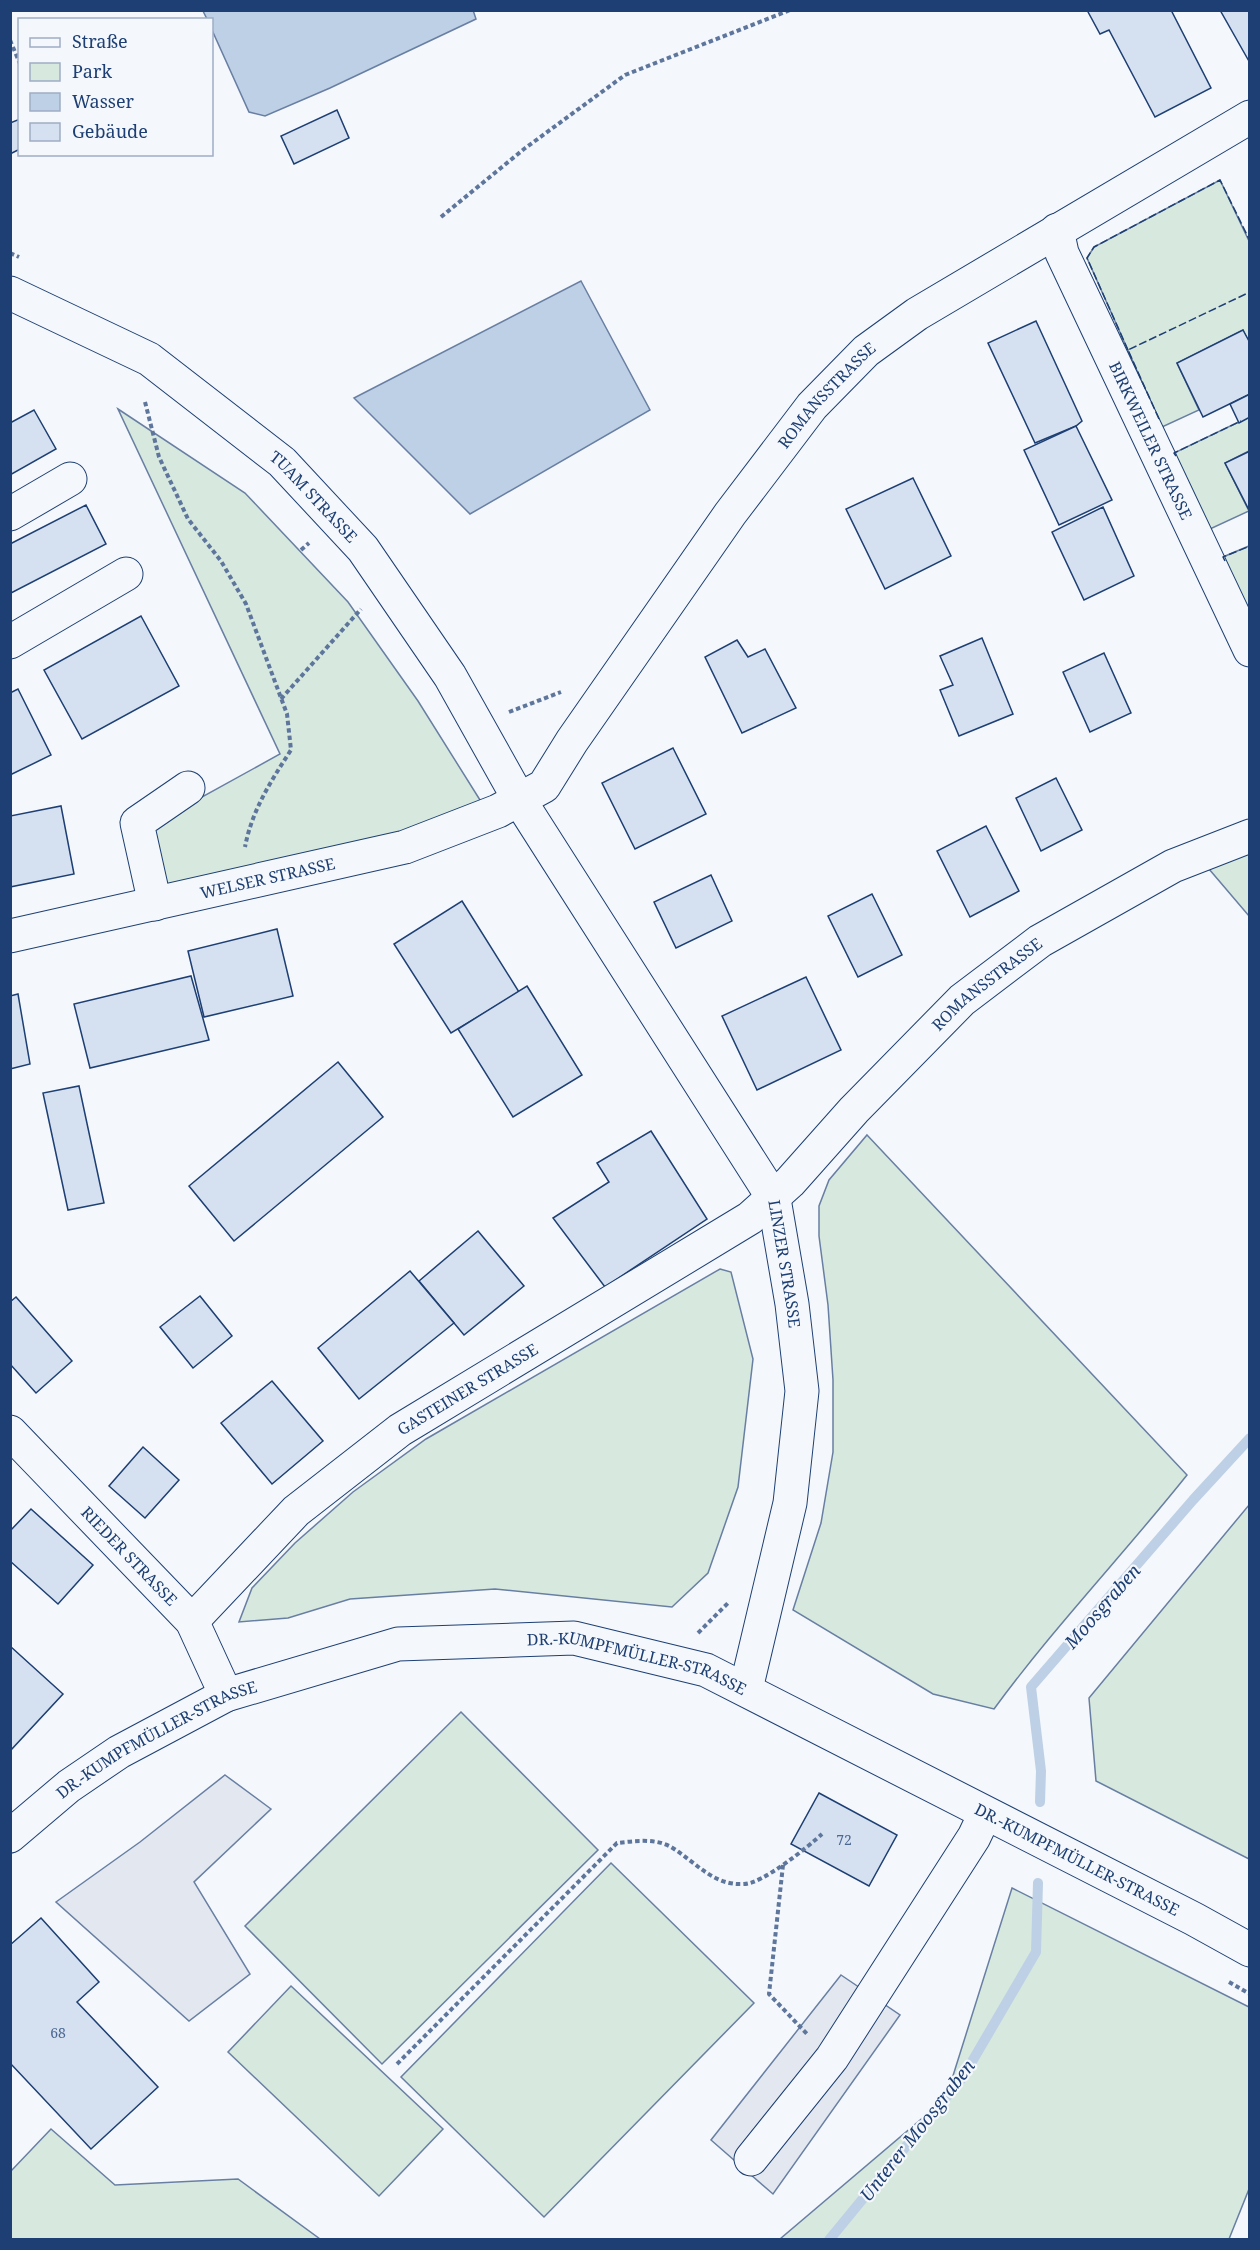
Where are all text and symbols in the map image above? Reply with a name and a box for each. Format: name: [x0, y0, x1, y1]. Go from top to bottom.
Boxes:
legend: [18, 18, 213, 156]
text: Straße: [72, 29, 128, 53]
text: Park: [72, 59, 112, 83]
text: Wasser: [72, 89, 135, 113]
text: Gebäude: [72, 119, 148, 143]
street label: ROMANSSTRASSE: [773, 337, 880, 453]
street label: BIRKWEILER STRASSE: [1104, 358, 1198, 523]
street label: TUAM STRASSE: [265, 446, 363, 547]
street label: WELSER STRASSE: [198, 852, 337, 904]
street label: ROMANSSTRASSE: [927, 932, 1047, 1036]
street label: LINZER STRASSE: [763, 1198, 806, 1329]
street label: GASTEINER STRASSE: [393, 1338, 542, 1440]
street label: RIEDER STRASSE: [76, 1501, 182, 1610]
water label: Moosgraben: [1058, 1559, 1145, 1654]
street label: DR.-KUMPFMÜLLER-STRASSE: [527, 1626, 750, 1700]
street label: DR.-KUMPFMÜLLER-STRASSE: [51, 1675, 259, 1803]
street label: DR.-KUMPFMÜLLER-STRASSE: [971, 1798, 1183, 1921]
house number: 72: [836, 1830, 852, 1849]
house number: 68: [50, 2023, 66, 2042]
water label: Unterer Moosgraben: [854, 2054, 980, 2206]

